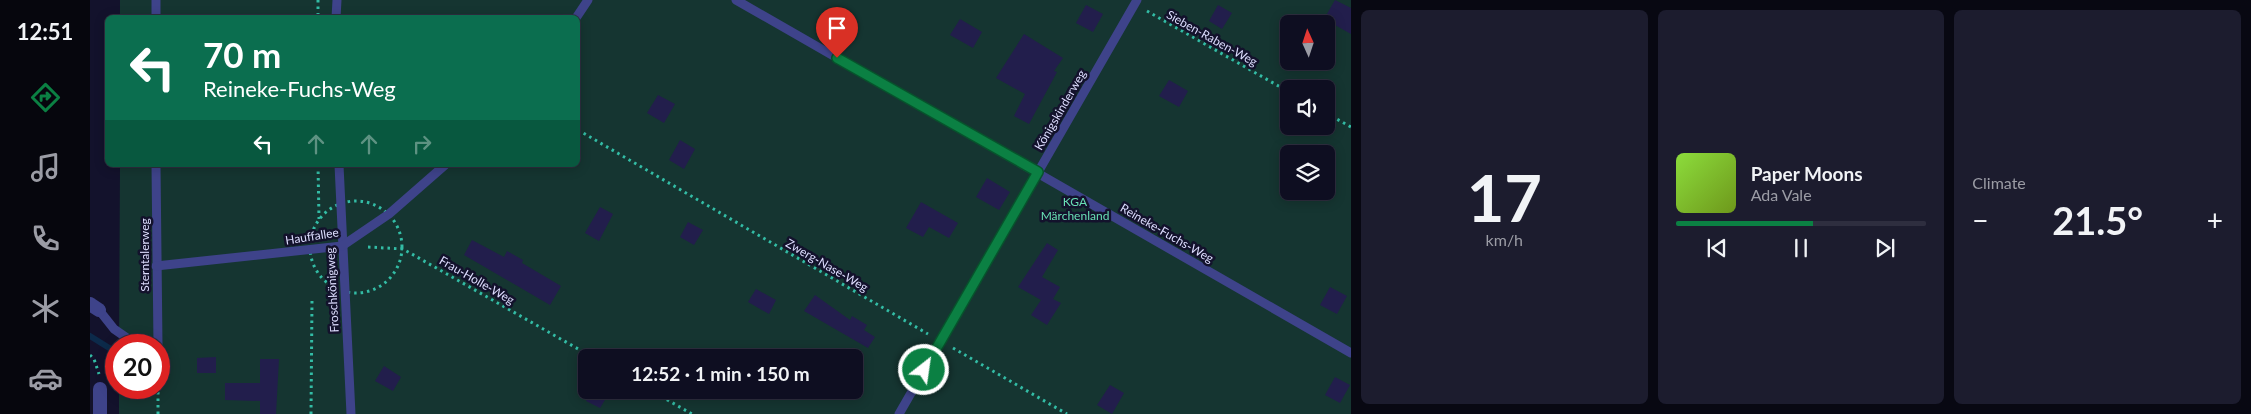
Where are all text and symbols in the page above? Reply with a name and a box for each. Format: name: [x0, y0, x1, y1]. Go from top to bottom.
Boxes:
pin: [816, 7, 858, 58]
street label: Sieben-Raben-Weg: [1164, 7, 1260, 69]
icon: arrive: [823, 14, 851, 42]
north arrow: [1280, 15, 1335, 70]
map controls: [1280, 15, 1335, 200]
text: 12:51: [17, 18, 73, 45]
text: 70 m: [203, 33, 281, 75]
icon: left: [120, 35, 185, 100]
street label: Königskinderweg: [1031, 67, 1089, 153]
text: Reineke-Fuchs-Weg: [203, 75, 396, 102]
icon: directions: [28, 80, 63, 115]
button: sound: [1280, 80, 1335, 135]
icon: left: [249, 130, 277, 158]
icon: ahead: [302, 130, 330, 158]
icon: ahead: [355, 130, 383, 158]
icon: right: [408, 130, 436, 158]
button: layers: [1280, 145, 1335, 200]
icon: music: [28, 150, 63, 185]
text: 17: [1467, 158, 1542, 236]
text: Paper Moons: [1751, 162, 1863, 185]
text: Climate: [1972, 173, 2026, 192]
text: Ada Vale: [1751, 185, 1812, 204]
park label: KGA Märchenland: [1041, 194, 1109, 223]
text: 21.5°: [2052, 197, 2143, 243]
street label: Reineke-Fuchs-Weg: [1118, 200, 1216, 266]
text: −: [1972, 203, 1989, 237]
text: +: [2207, 203, 2223, 237]
street label: Sterntalerweg: [137, 218, 152, 292]
icon: phone: [28, 221, 63, 256]
street label: Hauffallee: [284, 224, 340, 248]
text: km/h: [1486, 230, 1523, 249]
icon: previous: [1703, 234, 1731, 262]
icon: pause: [1787, 234, 1815, 262]
icon: next: [1871, 234, 1899, 262]
street label: Zwerg-Nase-Weg: [783, 235, 871, 295]
street label: Froschkönigweg: [322, 247, 342, 333]
street label: Frau-Holle-Weg: [437, 252, 517, 308]
icon: climate: [28, 291, 63, 326]
speed limit sign: 20: [105, 334, 170, 399]
position arrow: [897, 343, 949, 395]
icon: car: [28, 361, 63, 396]
text: 12:52 · 1 min · 150 m: [631, 362, 810, 385]

